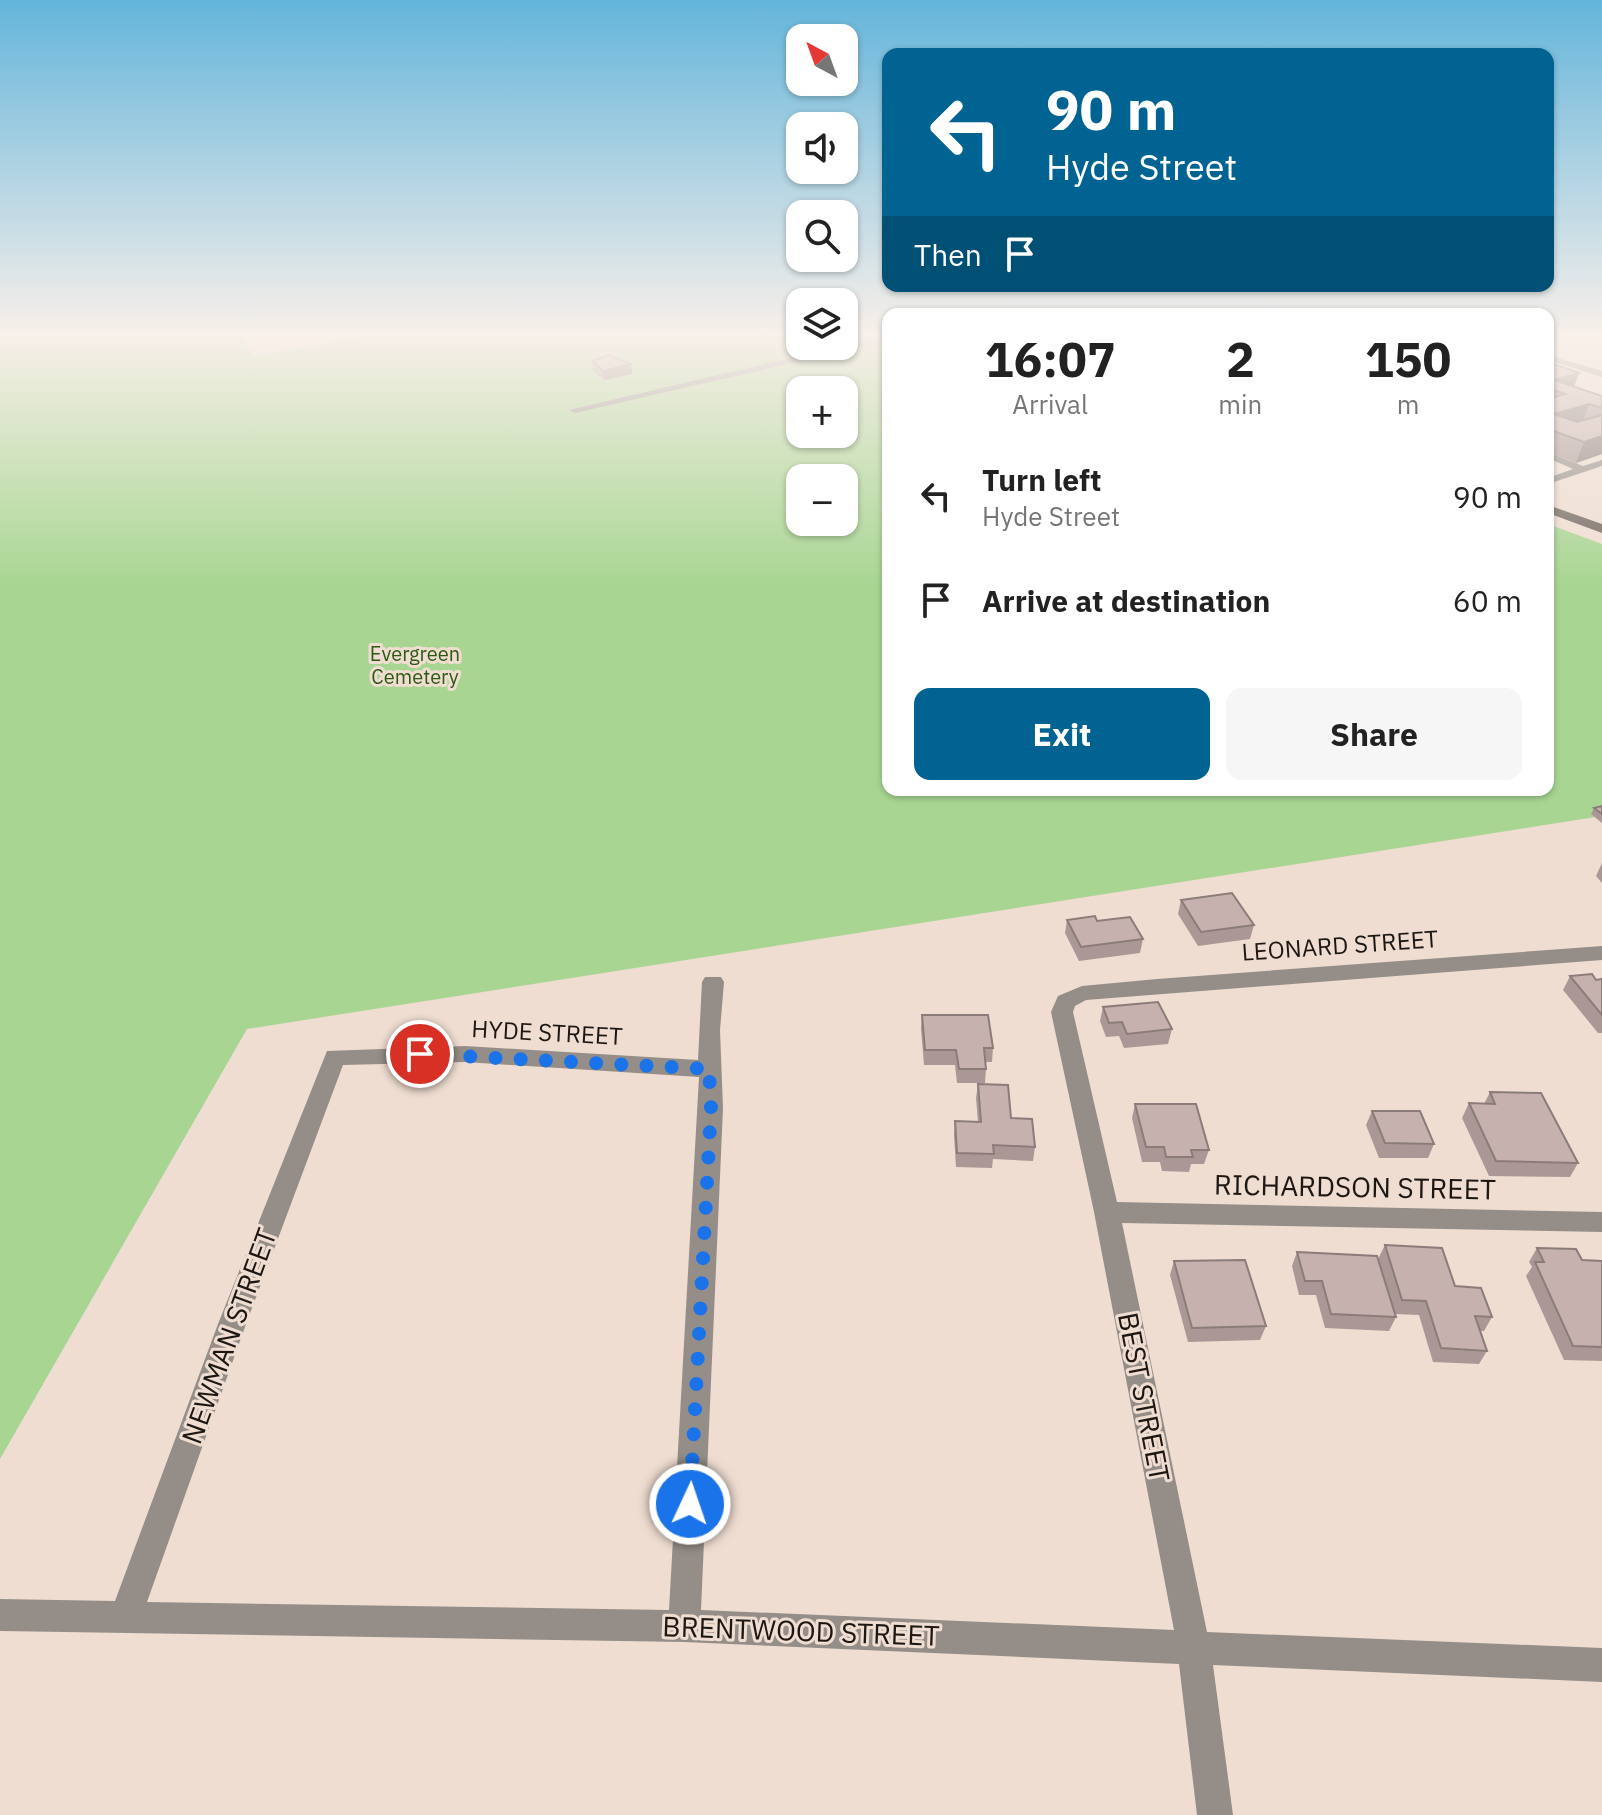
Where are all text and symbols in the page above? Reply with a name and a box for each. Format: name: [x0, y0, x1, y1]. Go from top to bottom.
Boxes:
north arrow: [786, 24, 858, 96]
map controls: [786, 24, 858, 536]
text: 90 m: [1046, 73, 1176, 145]
icon: left: [914, 80, 1018, 184]
button: sound: [786, 112, 858, 184]
text: Hyde Street: [1046, 143, 1237, 190]
button: search: [786, 200, 858, 272]
icon: arrive: [998, 232, 1042, 276]
text: Then: [914, 235, 982, 274]
button: layers: [786, 288, 858, 360]
text: 16:07: [985, 328, 1116, 390]
text: 2: [1226, 328, 1255, 390]
text: 150: [1365, 328, 1451, 390]
button: +: [786, 376, 858, 448]
text: Arrival: [1012, 387, 1088, 421]
text: min: [1218, 387, 1262, 421]
text: m: [1397, 387, 1419, 421]
text: Turn left: [982, 460, 1101, 499]
button: −: [786, 464, 858, 536]
icon: left: [914, 474, 958, 518]
text: 90 m: [1453, 477, 1522, 516]
text: Hyde Street: [982, 499, 1120, 533]
icon: arrive: [914, 578, 958, 622]
text: Arrive at destination: [982, 581, 1270, 620]
text: 60 m: [1453, 581, 1522, 620]
park label: Evergreen Cemetery: [370, 640, 460, 690]
button: Exit: [914, 688, 1210, 780]
button: Share: [1226, 688, 1522, 780]
street label: LEONARD STREET: [1241, 922, 1440, 968]
street label: HYDE STREET: [471, 1012, 624, 1052]
pin: [386, 1020, 454, 1088]
icon: arrive: [398, 1032, 442, 1076]
street label: RICHARDSON STREET: [1214, 1166, 1496, 1207]
street label: NEWMAN STREET: [172, 1223, 285, 1449]
street label: BEST STREET: [1110, 1309, 1179, 1485]
position arrow: [648, 1462, 732, 1546]
street label: BRENTWOOD STREET: [662, 1607, 940, 1654]

